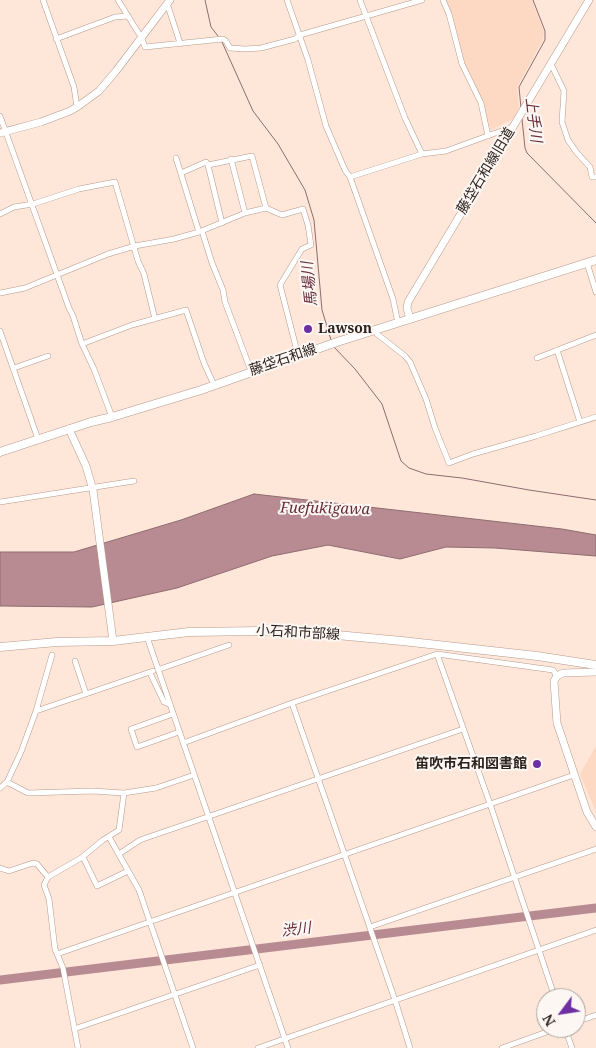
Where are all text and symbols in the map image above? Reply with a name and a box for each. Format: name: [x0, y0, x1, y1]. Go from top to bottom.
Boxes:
water label: 上手川: [521, 97, 545, 143]
street label: 藤垈石和線旧道: [454, 125, 518, 217]
water label: 馬場川: [299, 261, 321, 307]
place label: Lawson: [318, 321, 372, 337]
marker: Lawson: [302, 323, 314, 335]
street label: 藤垈石和線: [247, 341, 319, 379]
water label: Fuefukigawa: [280, 499, 370, 519]
street label: 小石和市部線: [256, 622, 340, 644]
place label: 笛吹市石和図書館: [415, 756, 527, 772]
marker: 笛吹市石和図書館: [531, 758, 543, 770]
water label: 渋川: [280, 919, 312, 941]
north arrow: [536, 988, 586, 1038]
text: N: [538, 1011, 560, 1030]

